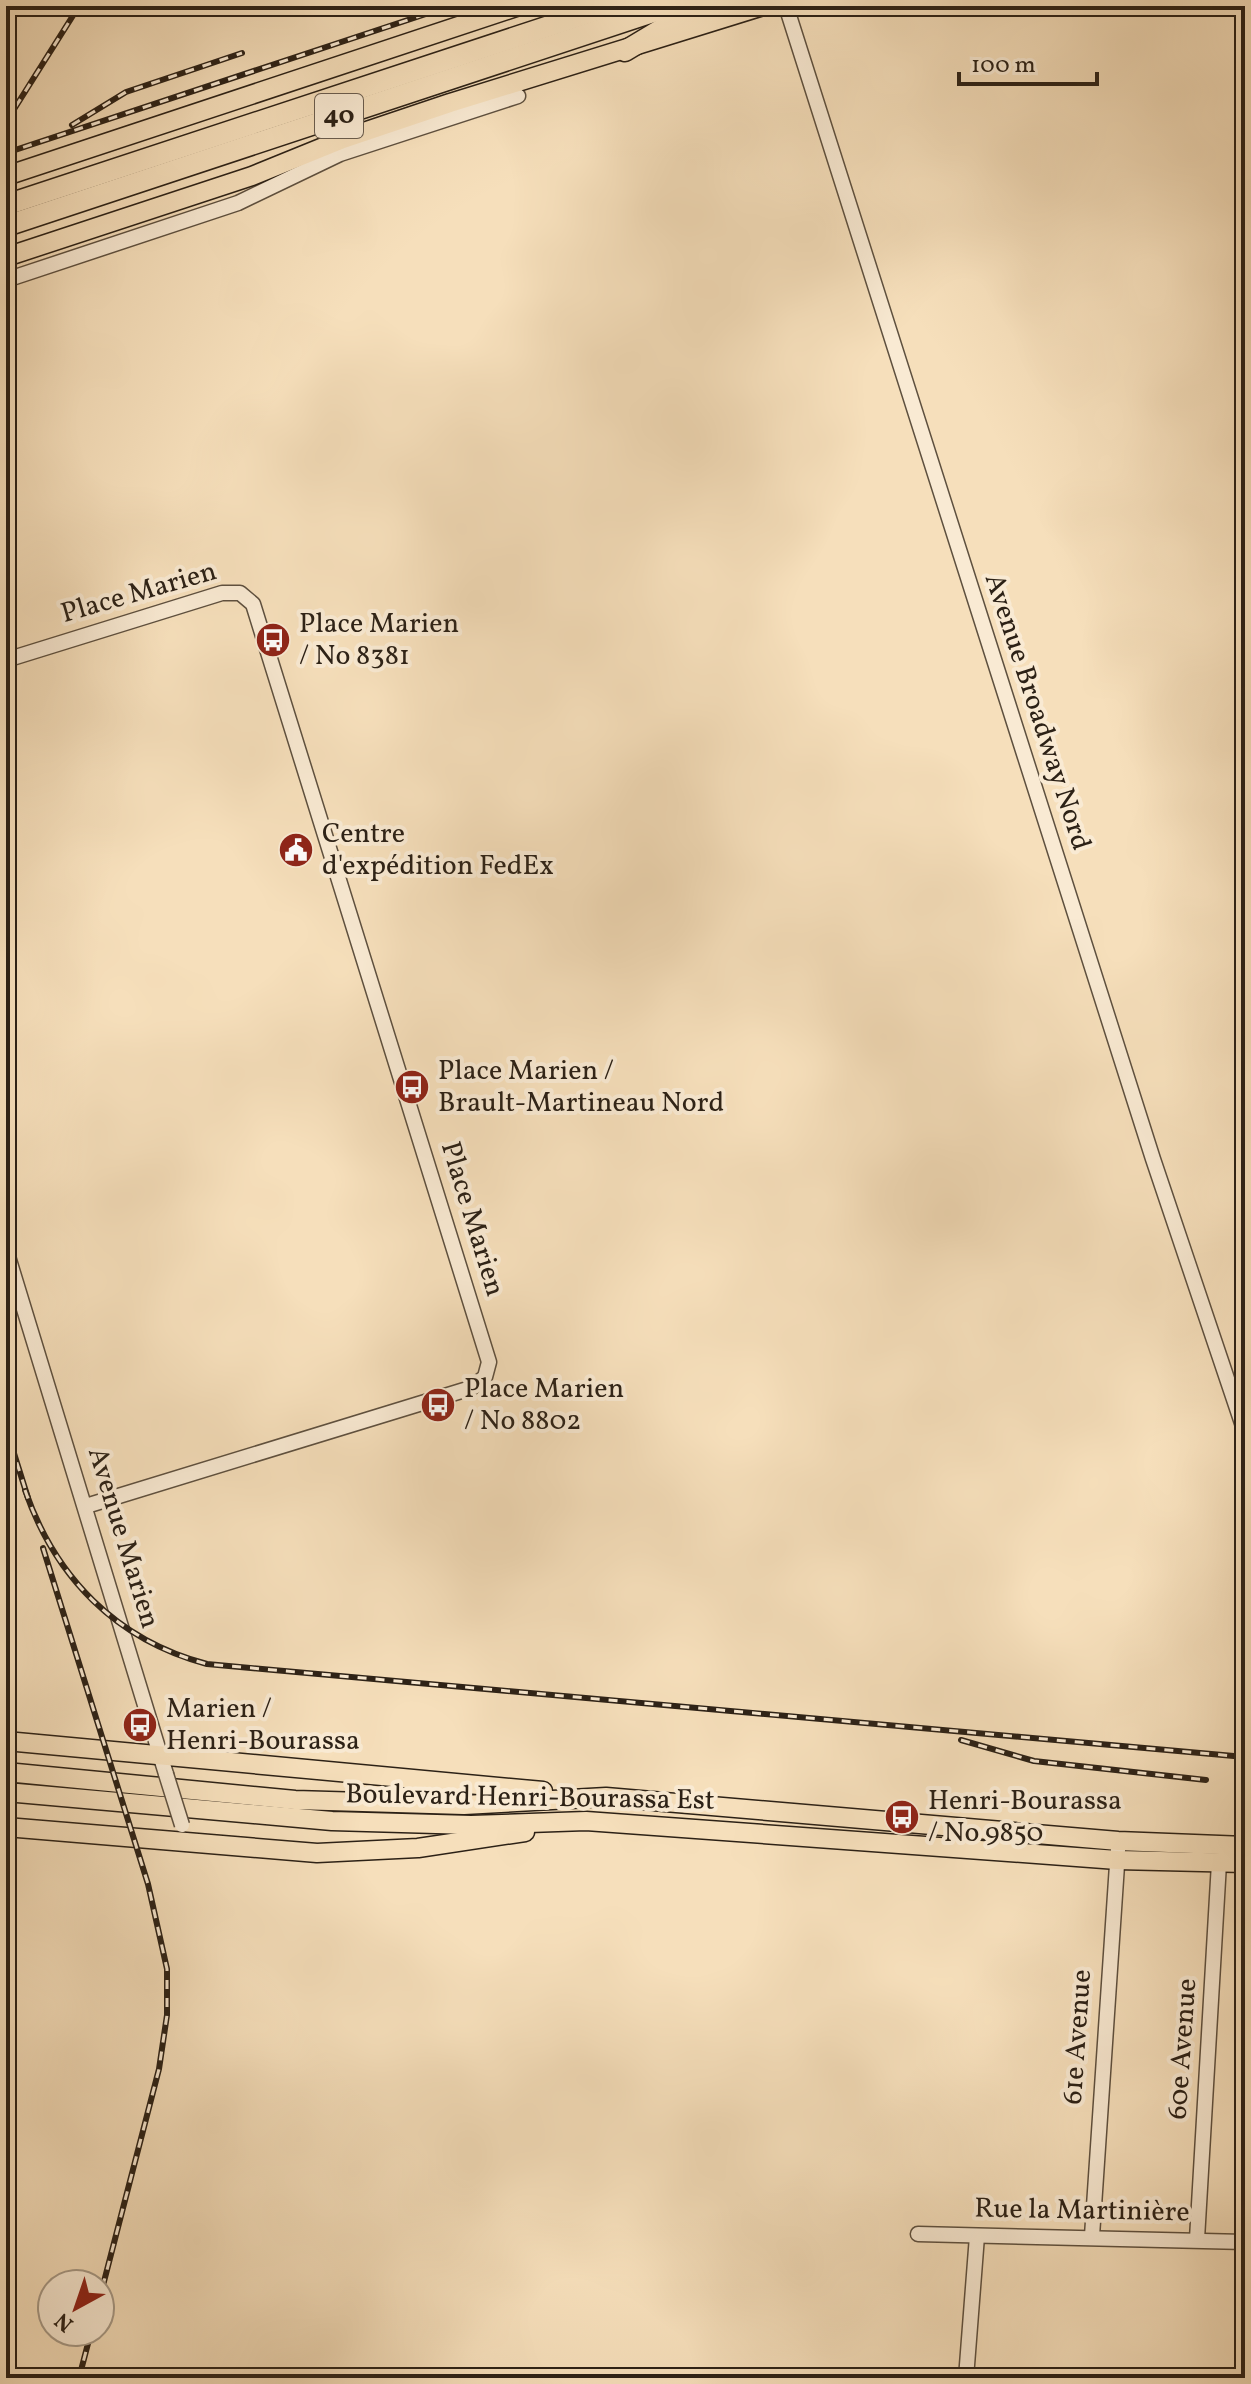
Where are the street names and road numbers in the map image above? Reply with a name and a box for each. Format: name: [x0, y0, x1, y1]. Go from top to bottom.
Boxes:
road number: 40: [315, 94, 363, 138]
street label: Place Marien: [57, 552, 221, 634]
street label: Avenue Broadway Nord: [974, 569, 1100, 855]
street label: Place Marien: [430, 1137, 514, 1301]
street label: Avenue Marien: [77, 1443, 169, 1633]
street label: Boulevard Henri-Bourassa Est: [345, 1775, 715, 1821]
street label: 61e Avenue: [1054, 1968, 1102, 2106]
street label: 60e Avenue: [1159, 1977, 1207, 2121]
street label: Rue la Martinière: [974, 2190, 1190, 2232]

